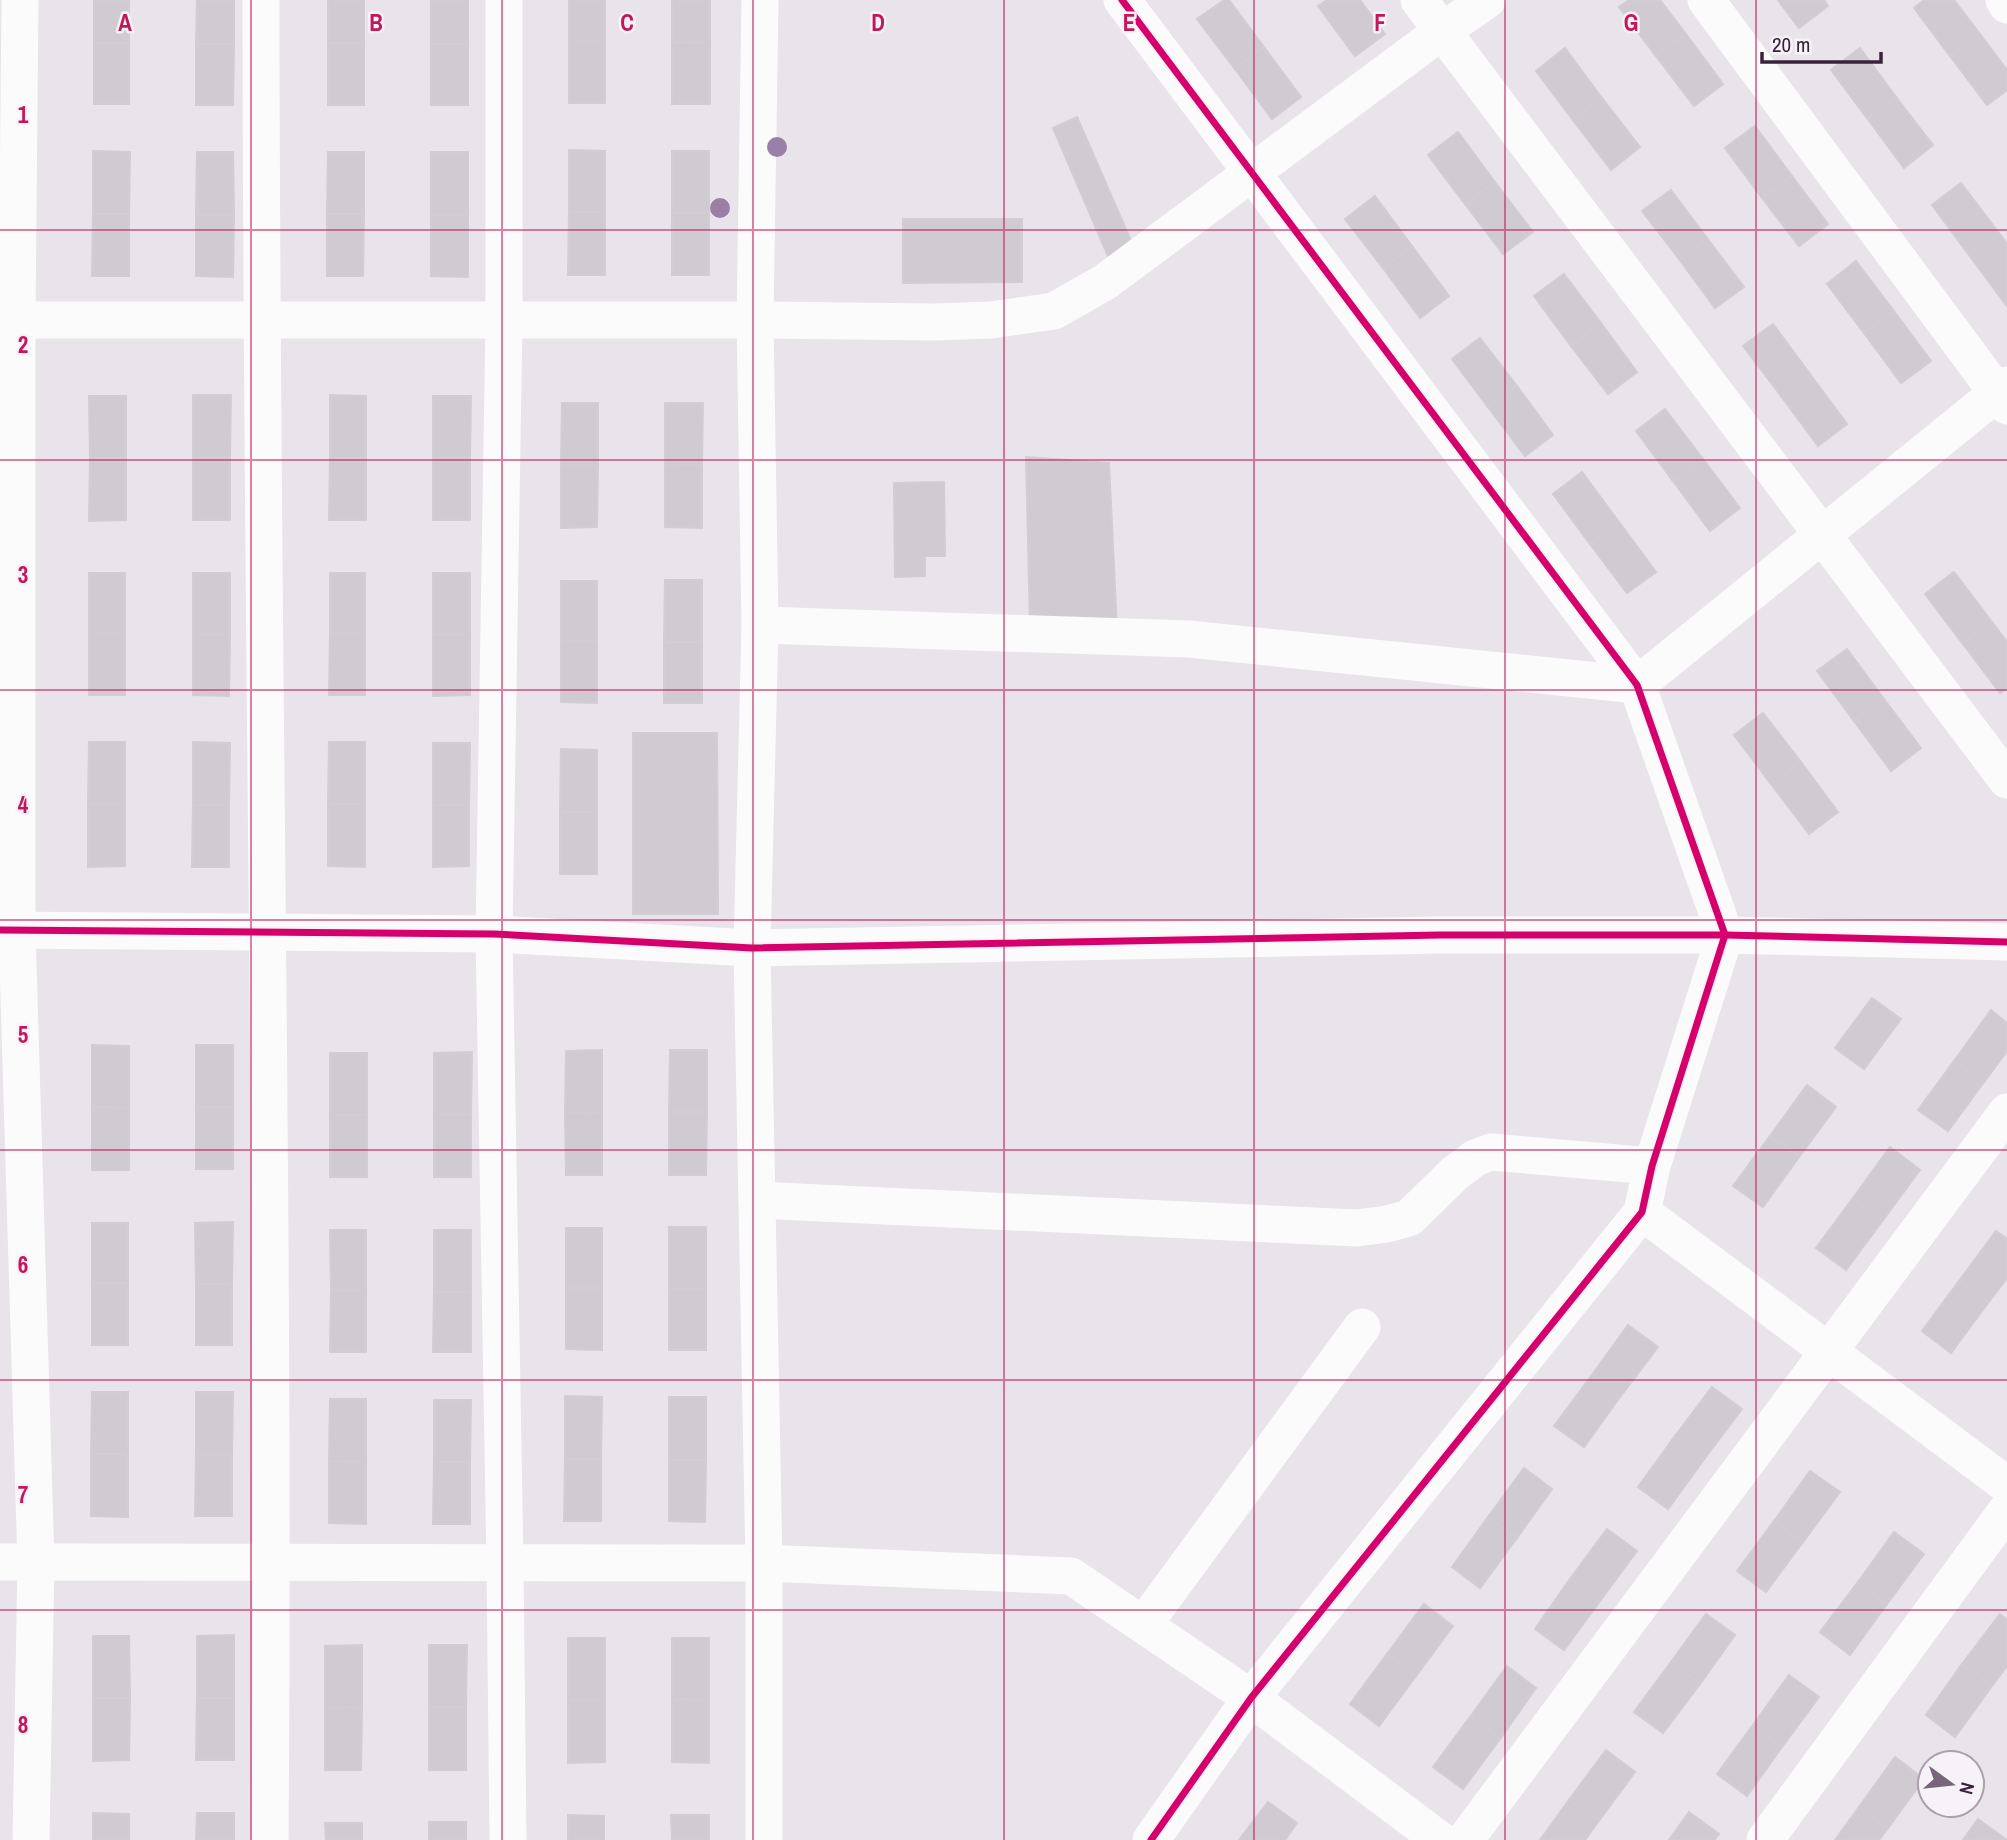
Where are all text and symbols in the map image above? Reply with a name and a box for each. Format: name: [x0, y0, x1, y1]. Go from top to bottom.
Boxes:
text: A: [118, 7, 132, 38]
text: B: [369, 7, 383, 38]
text: C: [620, 7, 634, 38]
text: D: [871, 7, 885, 38]
text: E: [1123, 7, 1135, 38]
text: F: [1374, 7, 1386, 38]
text: G: [1624, 7, 1638, 38]
scale bar: [1762, 21, 1881, 65]
text: 20 m: [1772, 30, 1810, 59]
text: 1: [18, 99, 29, 130]
text: 2: [18, 329, 28, 360]
text: 3: [18, 559, 28, 590]
text: 4: [18, 789, 29, 820]
text: 5: [18, 1019, 28, 1050]
text: 6: [18, 1249, 28, 1280]
text: 7: [18, 1479, 28, 1510]
text: 8: [18, 1709, 28, 1740]
north arrow: [1916, 1749, 1986, 1819]
text: N: [1953, 1780, 1981, 1797]

